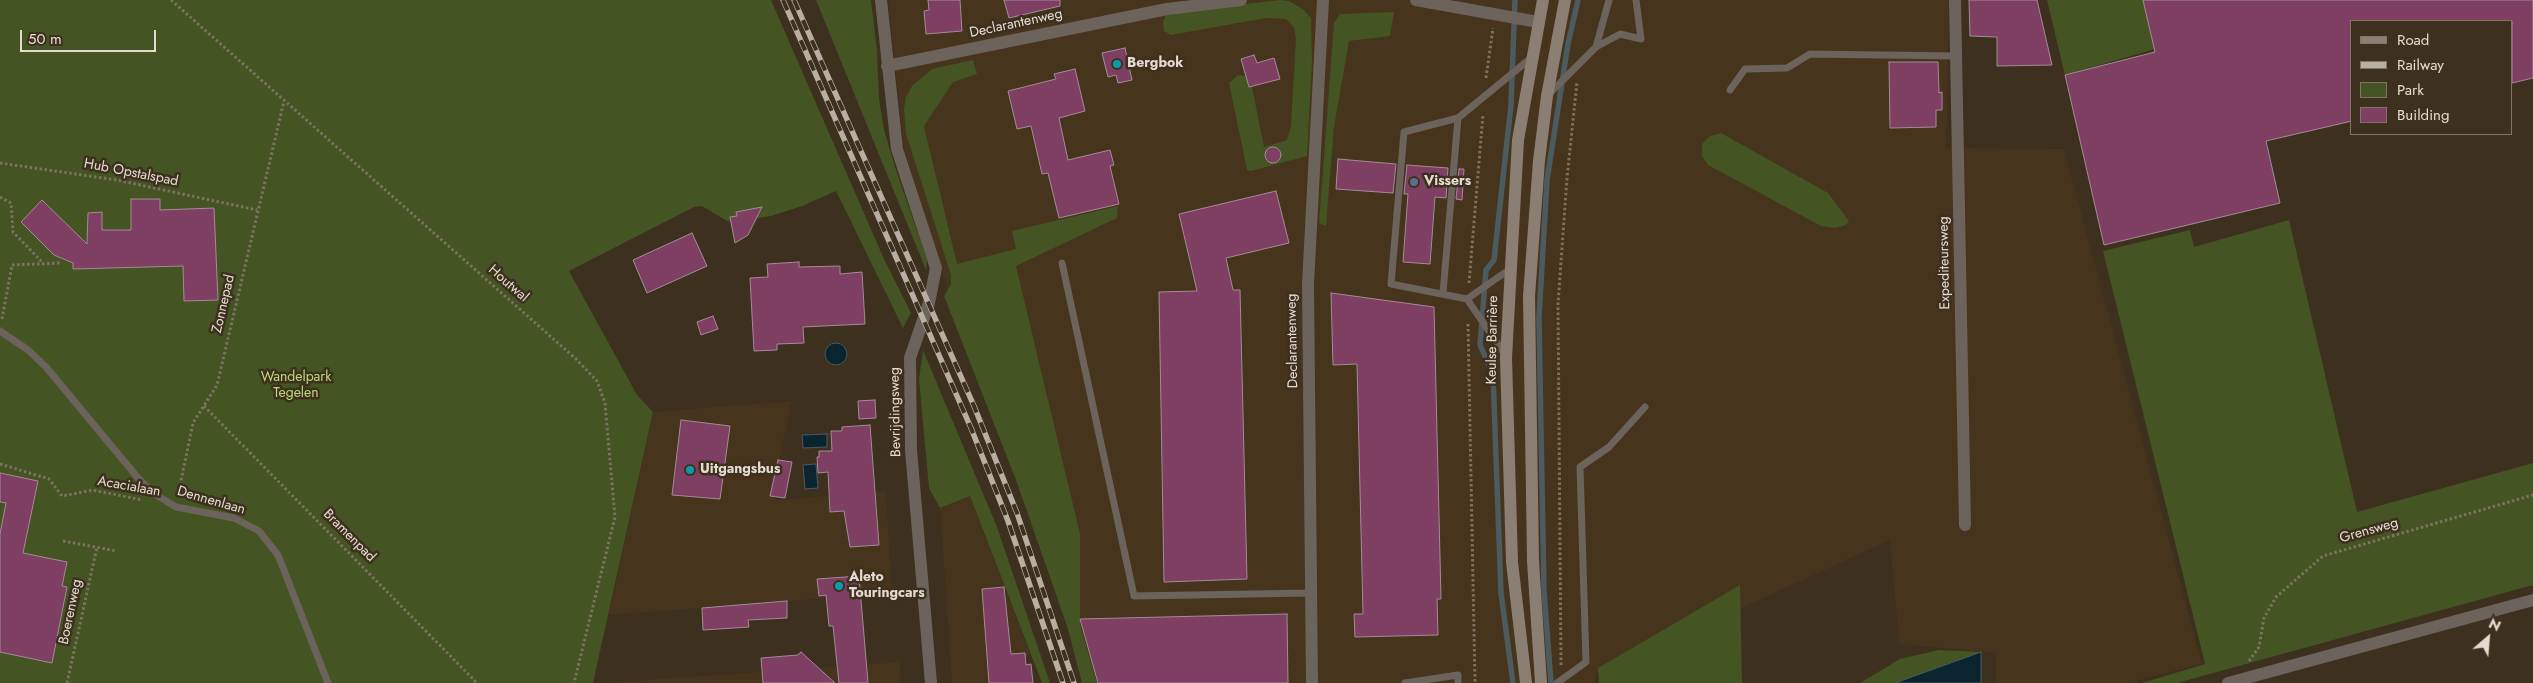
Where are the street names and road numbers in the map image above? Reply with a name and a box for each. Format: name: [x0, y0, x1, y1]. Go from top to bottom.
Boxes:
street label: Declarantenweg: [968, 6, 1064, 42]
street label: Hub Opstalspad: [82, 156, 180, 190]
street label: Expediteursweg: [1936, 216, 1954, 310]
street label: Houtwal: [484, 262, 532, 306]
street label: Zonnepad: [209, 273, 239, 335]
street label: Declarantenweg: [1284, 294, 1302, 388]
street label: Keulse Barrière: [1484, 295, 1502, 385]
street label: Bevrijdingsweg: [887, 367, 905, 457]
street label: Acacialaan: [96, 473, 162, 501]
street label: Dennenlaan: [175, 483, 247, 519]
street label: Bramenpad: [319, 506, 379, 566]
street label: Grensweg: [2338, 515, 2400, 547]
street label: Boerenweg: [56, 578, 86, 646]

